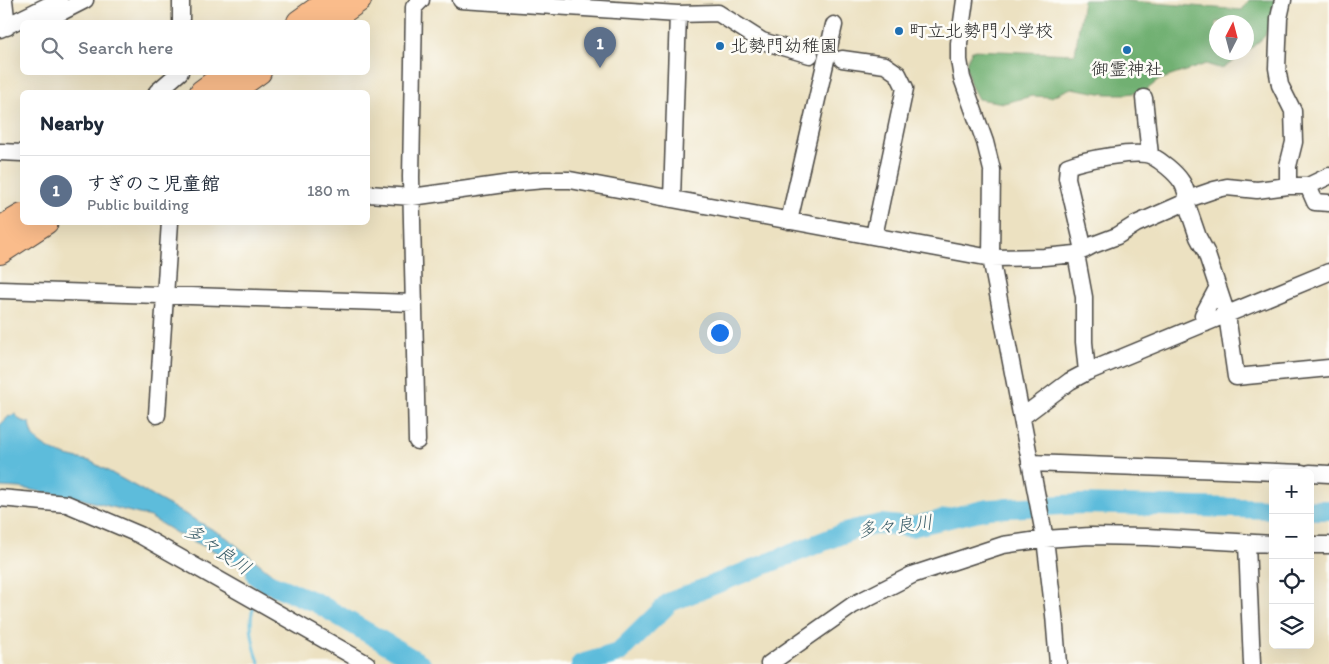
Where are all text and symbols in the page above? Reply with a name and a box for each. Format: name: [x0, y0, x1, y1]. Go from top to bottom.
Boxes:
north arrow: [1209, 15, 1254, 60]
search box: [20, 20, 370, 75]
place label: 町立北勢門小学校: [909, 20, 1053, 42]
marker: 町立北勢門小学校: [893, 25, 905, 37]
pin: 1: [584, 27, 616, 68]
icon: search: [38, 34, 66, 62]
place label: 北勢門幼稚園: [730, 35, 838, 57]
text: Search here: [78, 36, 173, 59]
marker: 北勢門幼稚園: [714, 40, 726, 52]
marker: 御霊神社: [1121, 44, 1133, 56]
place label: 御霊神社: [1091, 58, 1163, 80]
text: Nearby: [40, 110, 104, 135]
text: すぎのこ児童館: [87, 172, 220, 195]
text: 1: [52, 181, 60, 200]
text: 180 m: [307, 181, 350, 200]
text: Public building: [87, 195, 189, 214]
your location: [707, 320, 733, 346]
map controls: [1269, 469, 1314, 649]
button: +: [1269, 469, 1314, 514]
water label: 多々良川: [856, 510, 934, 542]
button: −: [1269, 514, 1314, 559]
water label: 多々良川: [180, 518, 256, 580]
button: locate: [1269, 559, 1314, 604]
button: layers: [1269, 604, 1314, 649]

